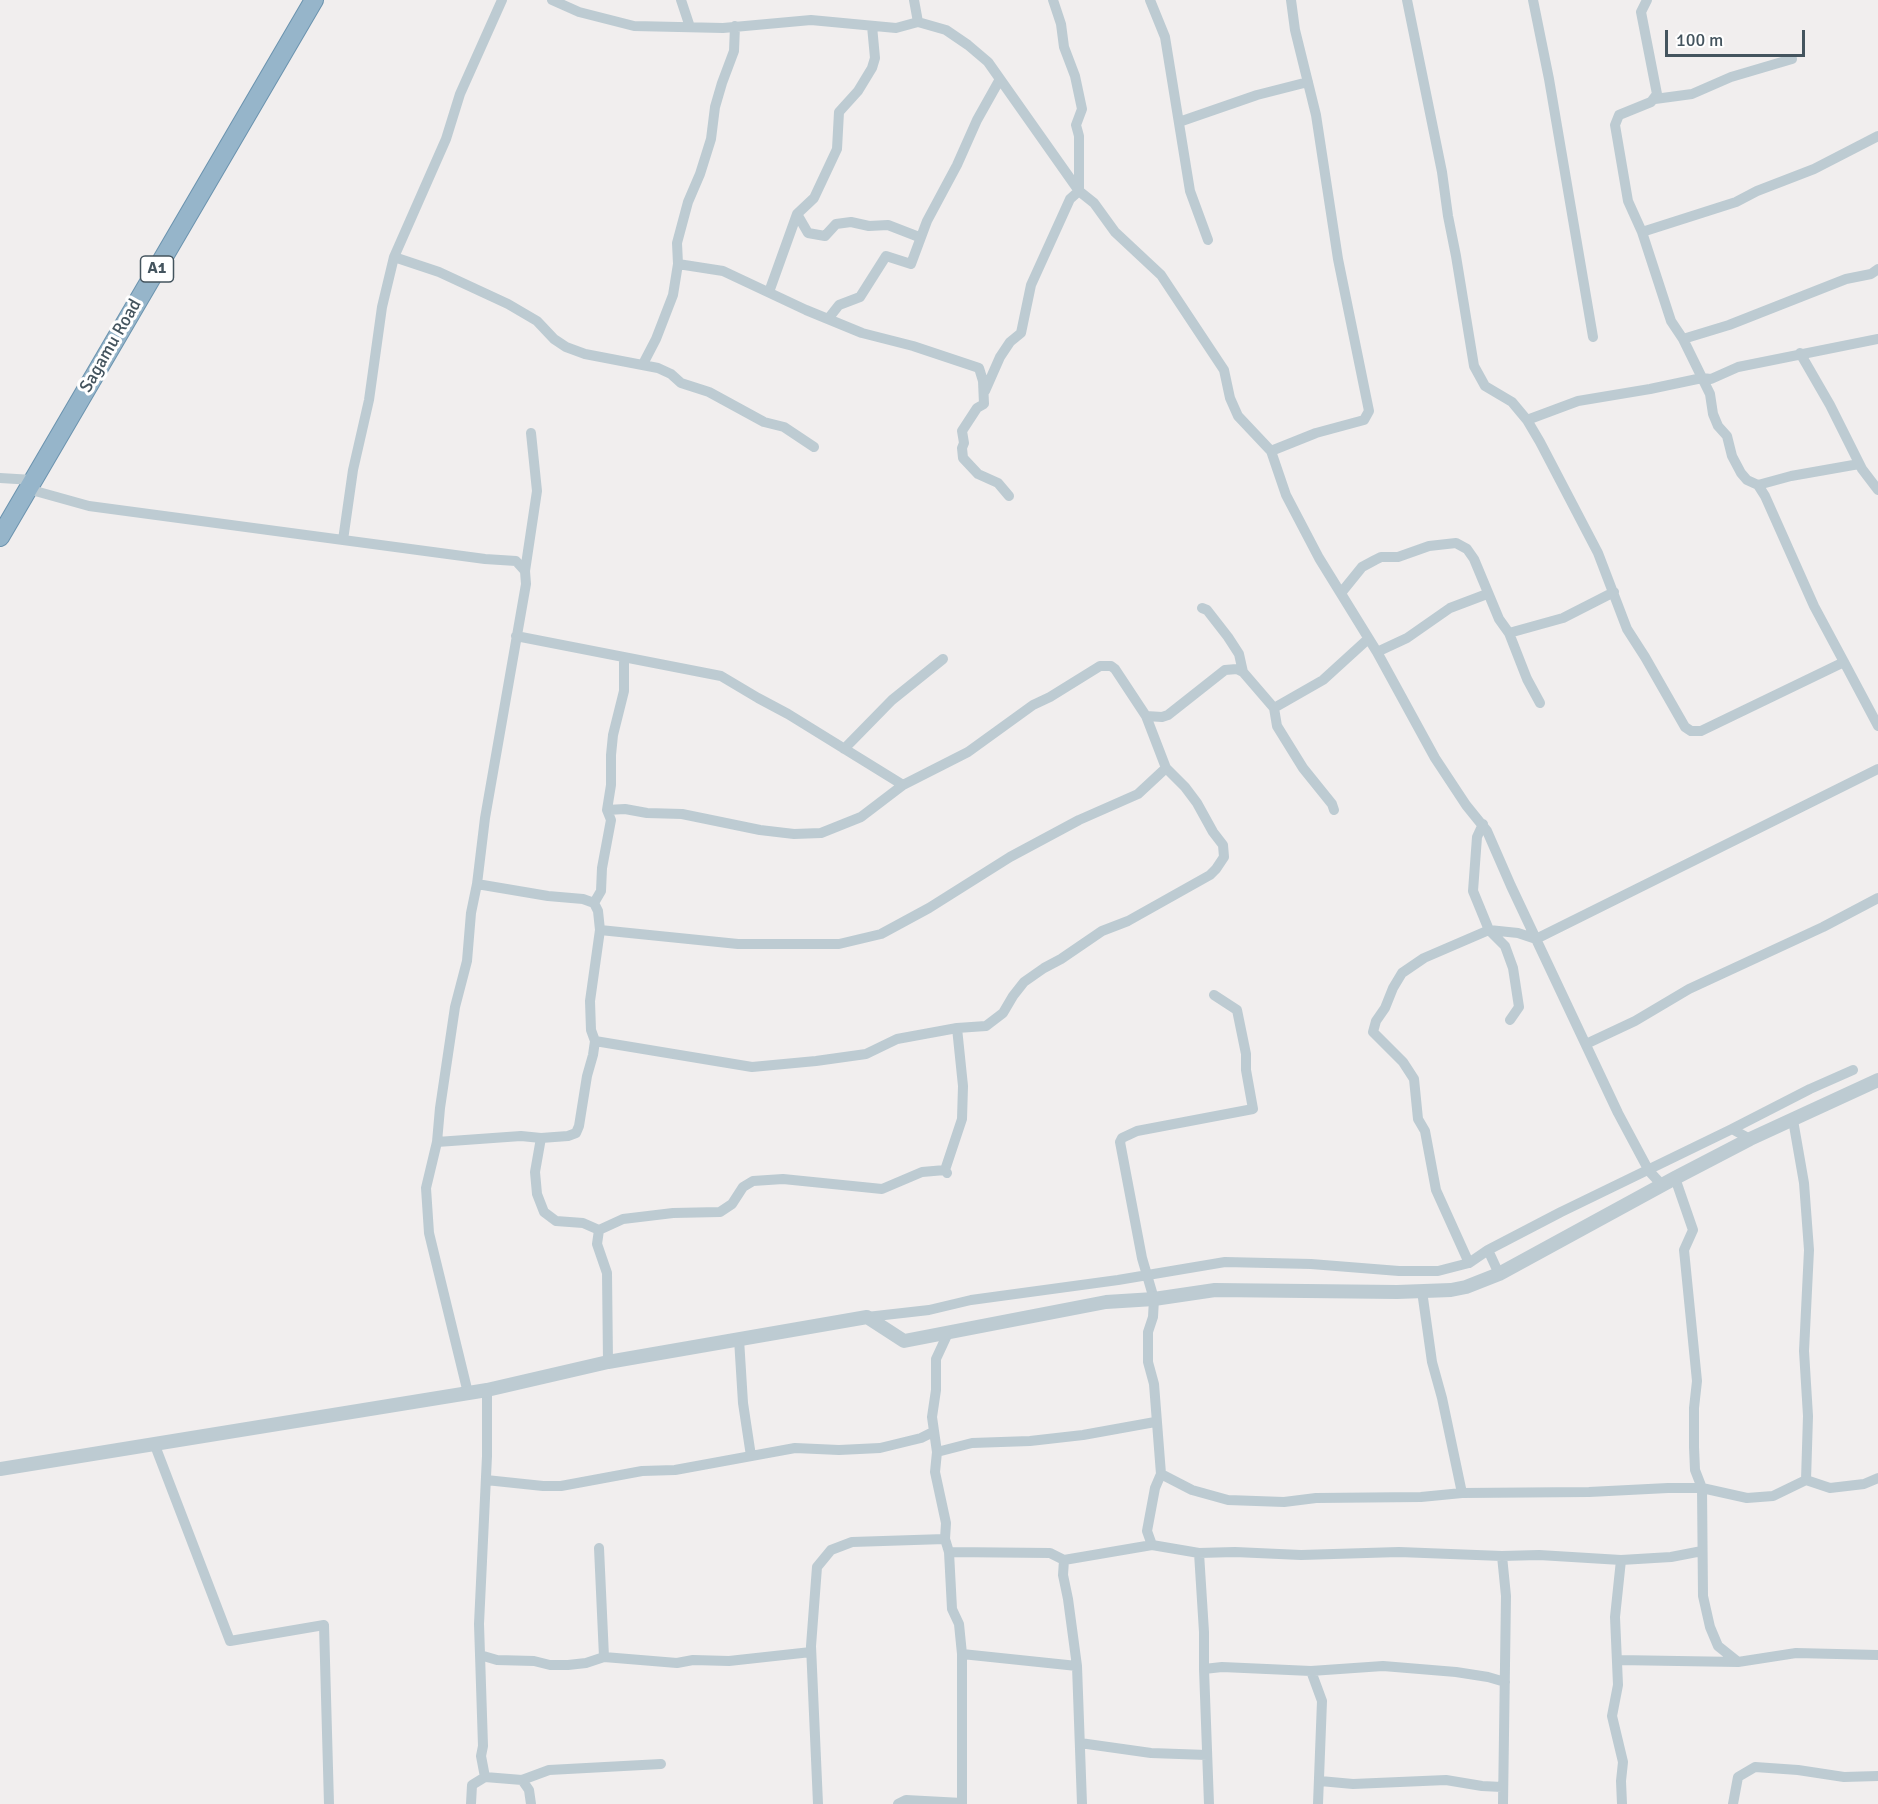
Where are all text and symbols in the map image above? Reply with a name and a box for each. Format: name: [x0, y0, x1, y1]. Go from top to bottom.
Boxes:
scale bar: [1668, 18, 1808, 56]
text: 100 m: [1676, 29, 1723, 51]
road number: A1: [140, 256, 174, 282]
street label: Sagamu Road: [76, 295, 146, 397]

